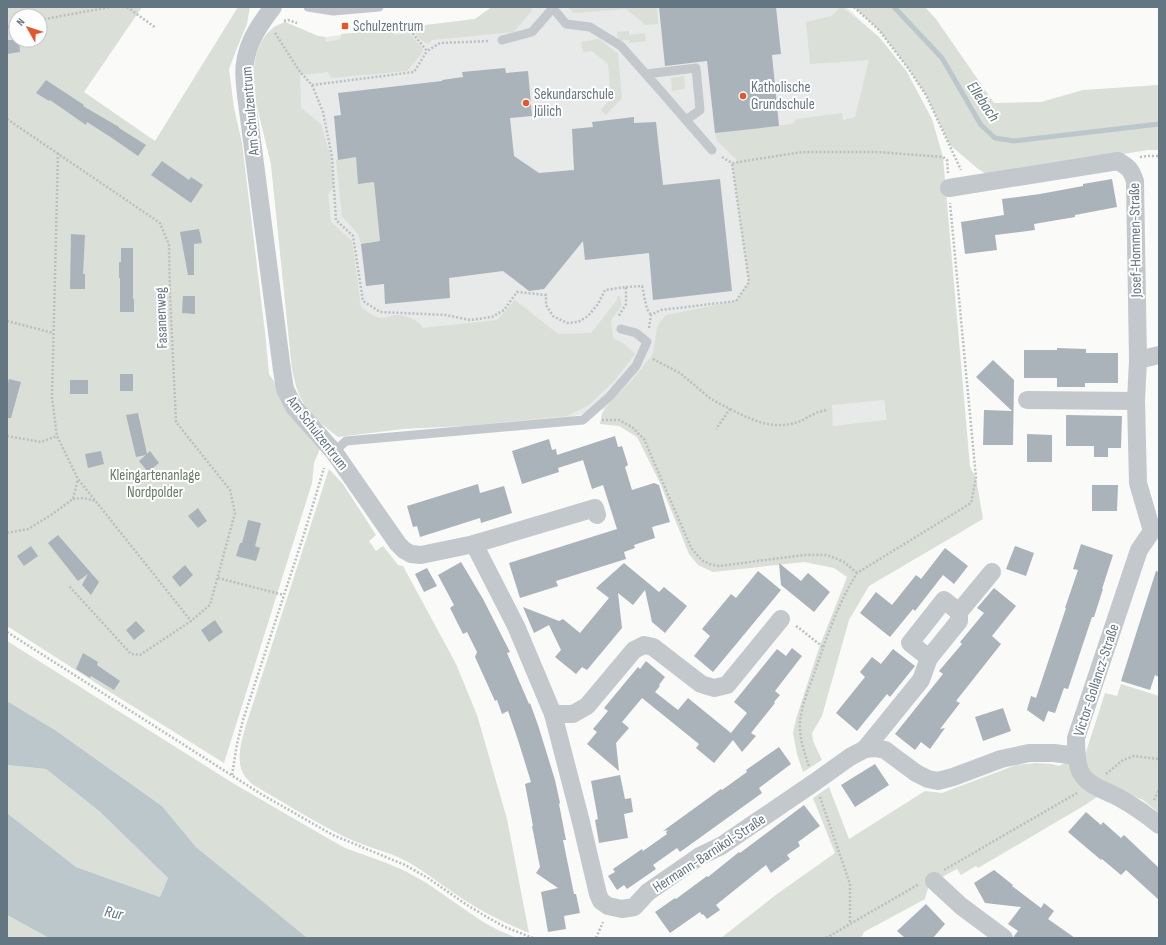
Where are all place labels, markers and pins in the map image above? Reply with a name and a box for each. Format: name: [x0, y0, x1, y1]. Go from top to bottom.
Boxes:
place label: Schulzentrum: [353, 17, 423, 36]
marker: Schulzentrum: [340, 21, 350, 31]
place label: Katholische Grundschule: [751, 78, 815, 114]
place label: Sekundarschule Jülich: [533, 85, 614, 121]
marker: Katholische Grundschule: [738, 91, 748, 101]
marker: Sekundarschule Jülich: [521, 98, 531, 108]

